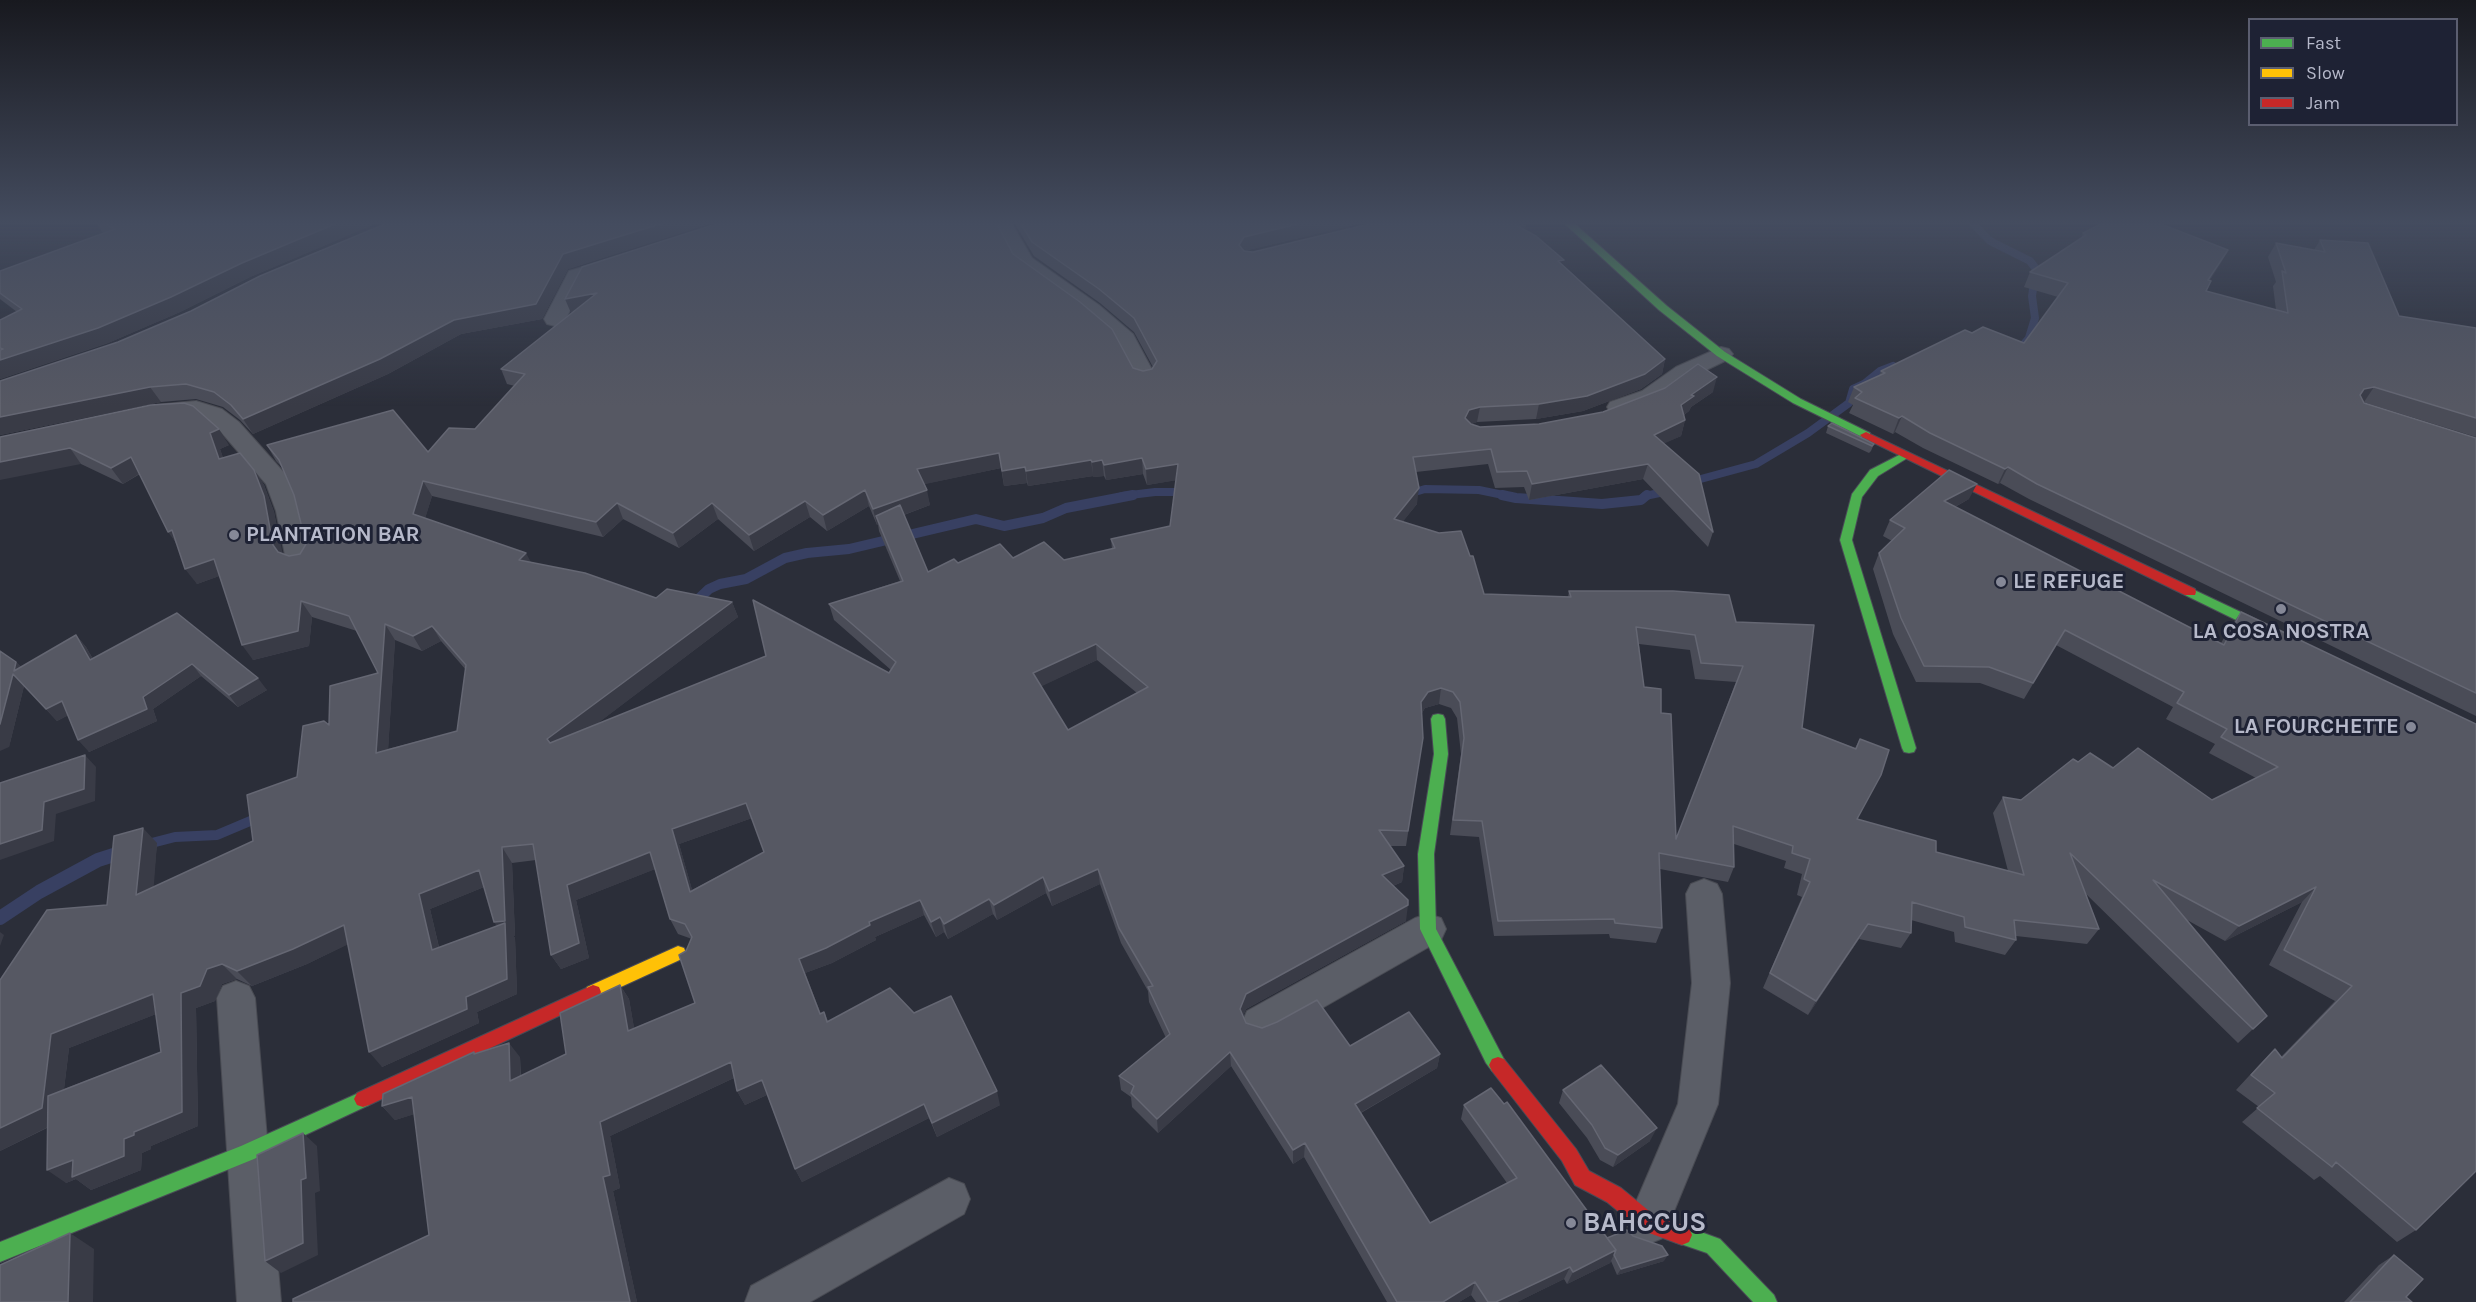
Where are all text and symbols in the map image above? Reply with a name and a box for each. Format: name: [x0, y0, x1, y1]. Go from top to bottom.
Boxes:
legend: [2248, 18, 2458, 126]
text: Fast: [2306, 32, 2341, 54]
text: Slow: [2306, 62, 2345, 84]
text: Jam: [2306, 92, 2340, 114]
place label: PLANTATION BAR: [246, 522, 420, 548]
marker: PLANTATION BAR: [227, 528, 241, 542]
place label: LE REFUGE: [2013, 569, 2124, 595]
marker: LE REFUGE: [1994, 575, 2008, 589]
marker: LA COSA NOSTRA: [2274, 602, 2288, 616]
place label: LA COSA NOSTRA: [2193, 619, 2369, 645]
place label: LA FOURCHETTE: [2234, 714, 2399, 740]
marker: LA FOURCHETTE: [2404, 720, 2418, 734]
place label: BAHCCUS: [1583, 1207, 1706, 1239]
marker: BAHCCUS: [1564, 1216, 1578, 1230]

